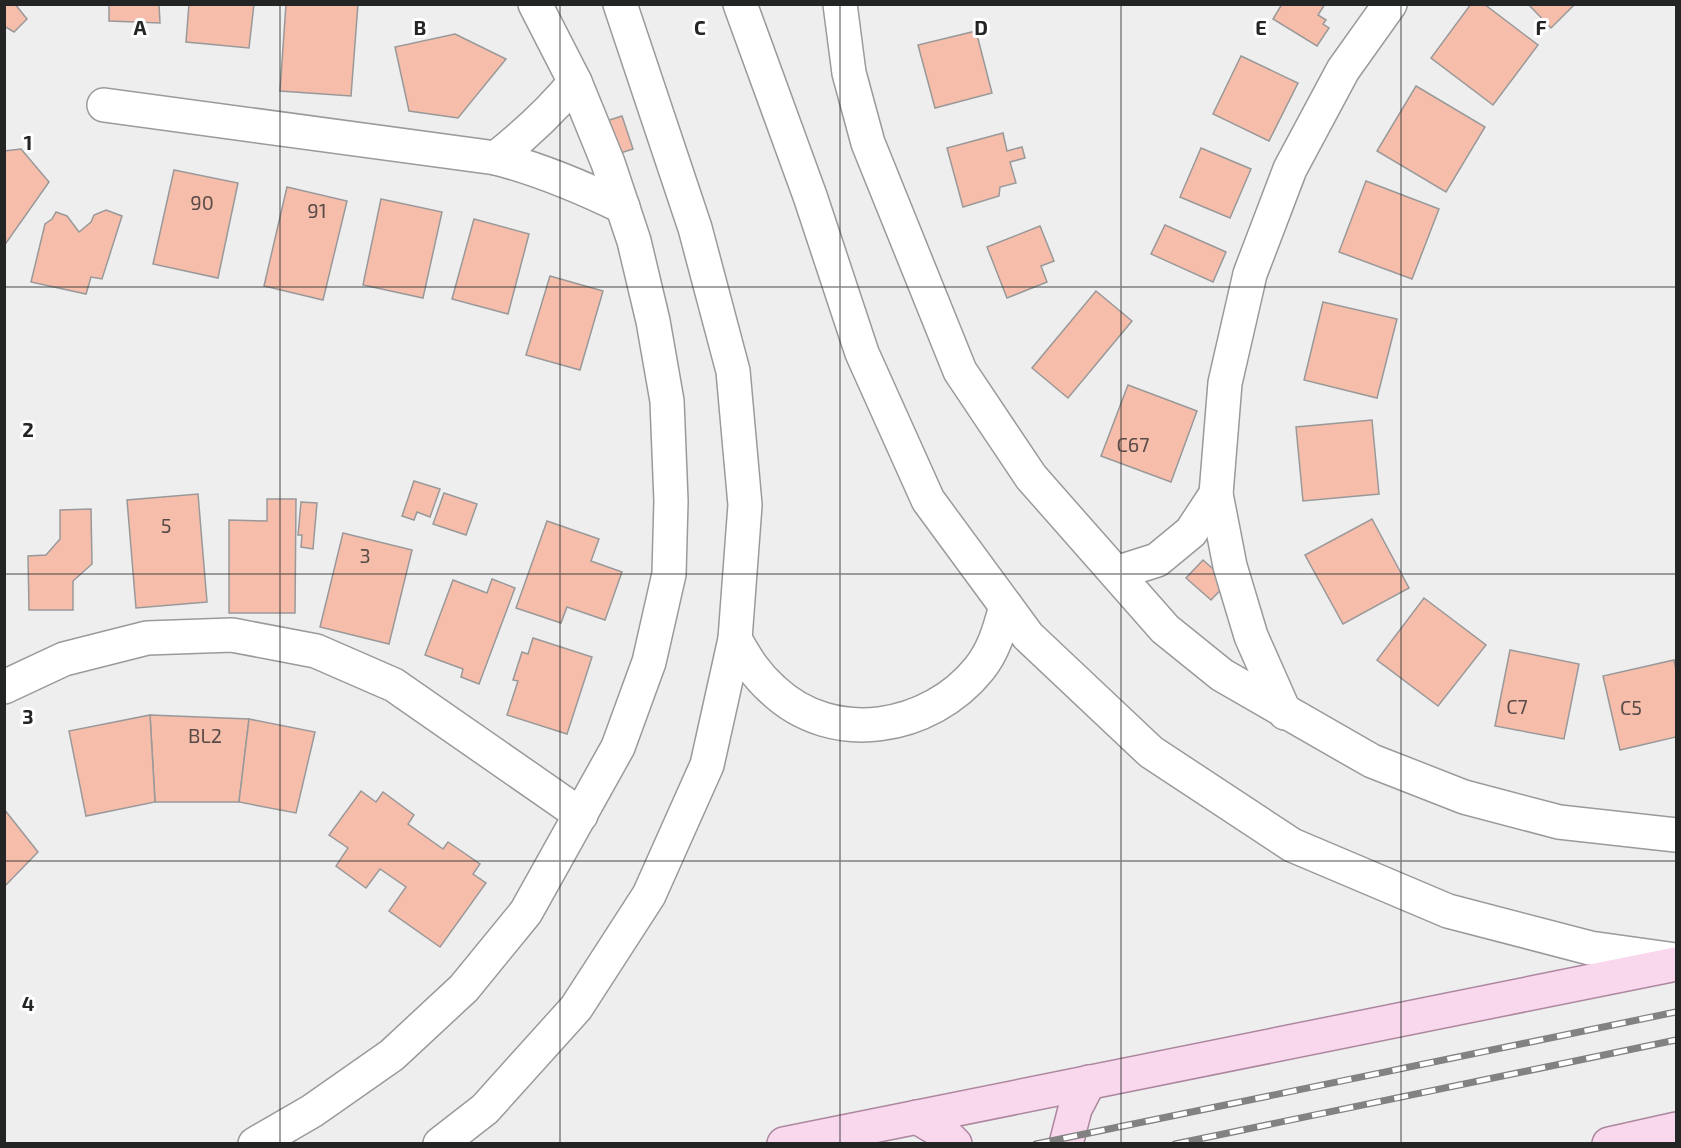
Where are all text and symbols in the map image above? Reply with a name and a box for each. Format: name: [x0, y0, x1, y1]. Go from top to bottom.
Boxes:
text: A: [133, 15, 147, 39]
text: B: [414, 15, 426, 39]
text: C: [694, 15, 706, 39]
text: D: [974, 15, 988, 39]
text: E: [1255, 15, 1267, 39]
text: F: [1535, 15, 1547, 39]
text: 1: [24, 130, 32, 154]
house number: 90: [190, 190, 214, 214]
house number: 91: [307, 198, 327, 222]
text: 2: [22, 417, 34, 441]
house number: C67: [1116, 432, 1150, 456]
house number: 5: [161, 513, 171, 537]
house number: 3: [359, 543, 371, 567]
house number: C7: [1506, 694, 1528, 718]
house number: C5: [1620, 695, 1642, 719]
text: 3: [22, 704, 34, 728]
house number: BL2: [188, 723, 222, 747]
text: 4: [22, 991, 35, 1015]

